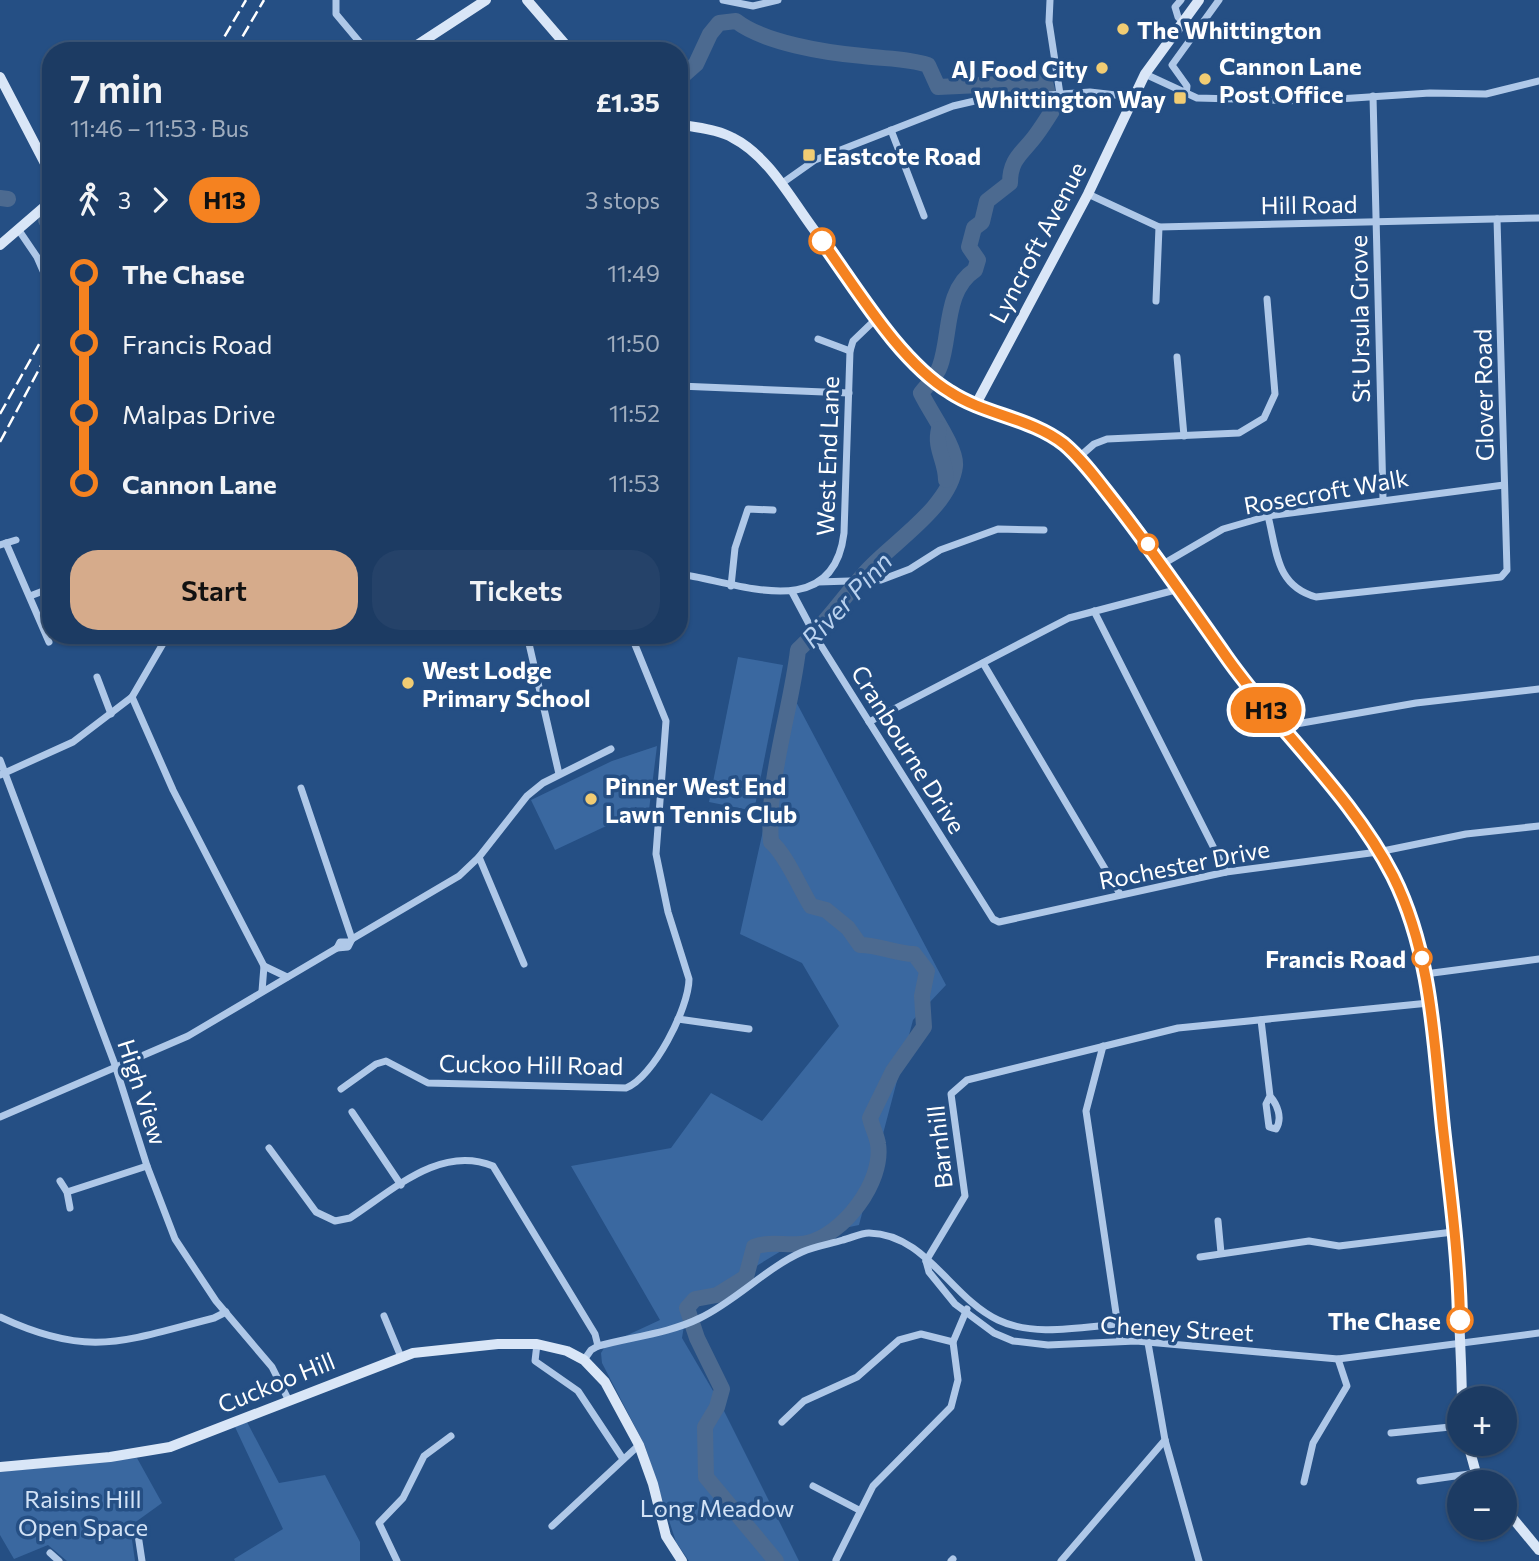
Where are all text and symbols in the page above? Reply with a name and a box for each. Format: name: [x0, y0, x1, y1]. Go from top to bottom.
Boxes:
place label: The Whittington: [1137, 15, 1322, 44]
marker: The Whittington: [1115, 21, 1131, 37]
place label: Cannon Lane Post Office: [1219, 51, 1362, 108]
place label: AJ Food City: [951, 54, 1088, 83]
marker: AJ Food City: [1094, 60, 1110, 76]
text: 7 min: [70, 64, 163, 111]
marker: Cannon Lane Post Office: [1197, 71, 1213, 87]
place label: Whittington Way: [974, 84, 1166, 113]
text: £1.35: [596, 86, 660, 117]
marker: Whittington Way: [1172, 90, 1188, 106]
text: 11:46 – 11:53 · Bus: [70, 114, 249, 142]
place label: Eastcote Road: [823, 141, 981, 170]
marker: Eastcote Road: [801, 147, 817, 163]
street label: Lyncroft Avenue: [982, 156, 1092, 328]
icon: walk: [70, 181, 108, 219]
icon: forward: [141, 181, 179, 219]
text: H13: [203, 185, 246, 214]
text: 3: [118, 186, 131, 214]
text: 3 stops: [585, 186, 660, 214]
street label: Hill Road: [1260, 189, 1358, 219]
unlabelled marker: [809, 228, 835, 254]
street label: St Ursula Grove: [1343, 235, 1375, 403]
text: The Chase: [122, 258, 245, 289]
text: 11:49: [607, 259, 660, 287]
text: Francis Road: [122, 328, 272, 359]
text: 11:50: [607, 329, 660, 357]
street label: Glover Road: [1467, 329, 1499, 461]
street label: West End Lane: [810, 376, 844, 536]
text: Malpas Drive: [122, 398, 275, 429]
text: 11:52: [609, 399, 660, 427]
street label: Rosecroft Walk: [1241, 462, 1411, 520]
text: Cannon Lane: [122, 468, 277, 499]
text: 11:53: [609, 469, 660, 497]
unlabelled marker: [1138, 534, 1158, 554]
water label: River Pinn: [794, 545, 898, 653]
button: Start: [70, 550, 358, 630]
button: Tickets: [372, 550, 660, 630]
place label: West Lodge Primary School: [422, 655, 591, 712]
street label: Cranbourne Drive: [846, 660, 972, 838]
marker: West Lodge Primary School: [400, 675, 416, 691]
line badge: H13: [1226, 687, 1306, 733]
text: H13: [1245, 695, 1287, 724]
place label: Pinner West End Lawn Tennis Club: [605, 771, 797, 828]
marker: Pinner West End Lawn Tennis Club: [583, 791, 599, 807]
street label: Rochester Drive: [1096, 833, 1272, 895]
place label: Francis Road: [1265, 944, 1406, 973]
marker: Francis Road: [1412, 948, 1432, 968]
street label: High View: [112, 1035, 174, 1149]
street label: Cuckoo Hill Road: [439, 1048, 623, 1080]
street label: Barnhill: [920, 1104, 958, 1190]
place label: The Chase: [1328, 1306, 1441, 1335]
marker: The Chase: [1447, 1307, 1473, 1333]
street label: Cheney Street: [1099, 1309, 1255, 1347]
street label: Cuckoo Hill: [213, 1345, 339, 1419]
map controls: [1447, 1386, 1517, 1540]
button: +: [1447, 1386, 1517, 1456]
button: −: [1447, 1470, 1517, 1540]
park label: Raisins Hill Open Space: [18, 1484, 148, 1541]
park label: Long Meadow: [640, 1493, 794, 1522]

